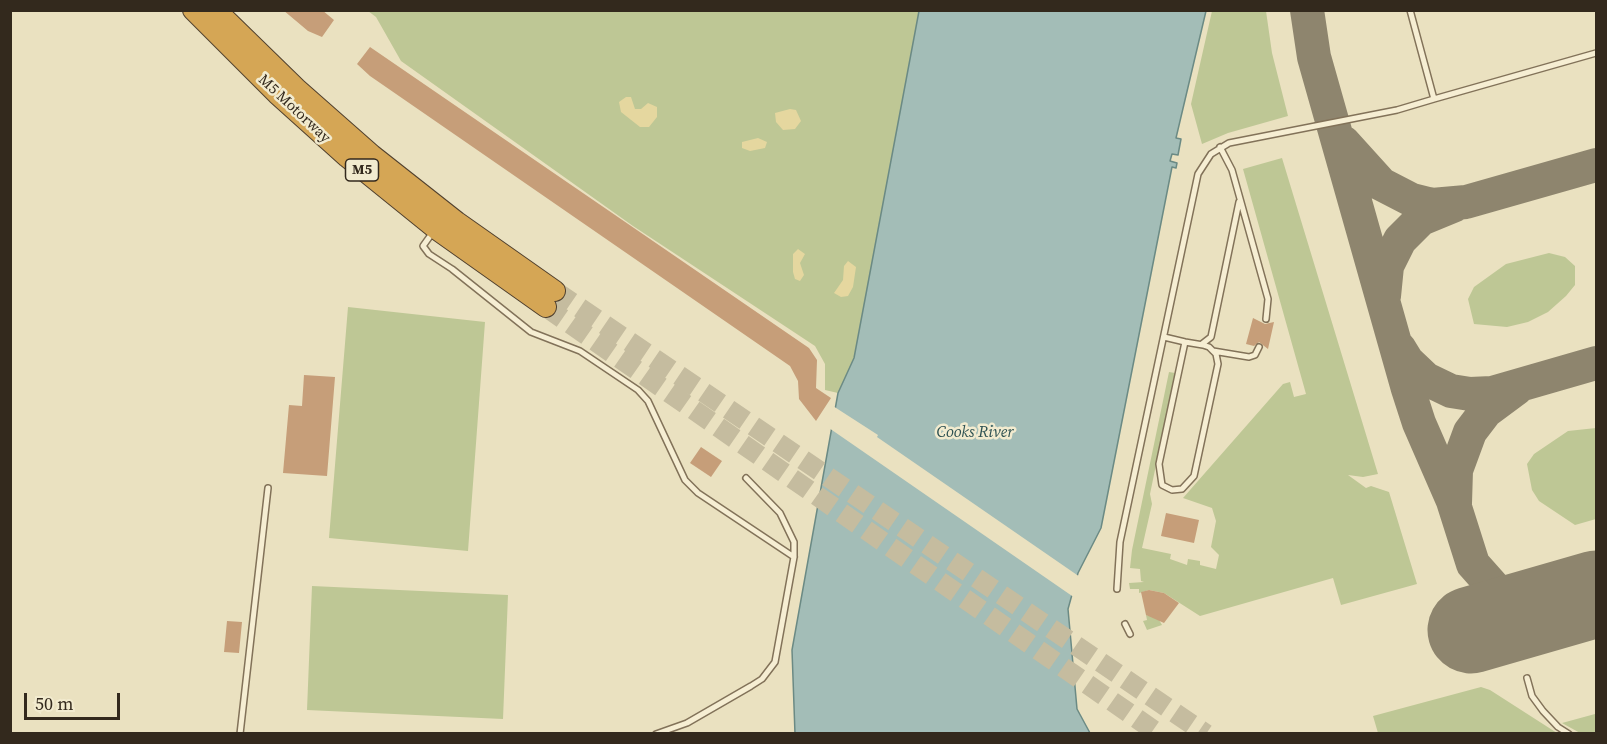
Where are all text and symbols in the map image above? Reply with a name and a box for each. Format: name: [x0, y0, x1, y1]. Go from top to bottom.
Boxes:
street label: M5 Motorway: [254, 71, 334, 147]
road number: M5: [346, 159, 378, 181]
water label: Cooks River: [936, 423, 1014, 443]
scale bar: [27, 681, 123, 719]
text: 50 m: [35, 691, 73, 716]

